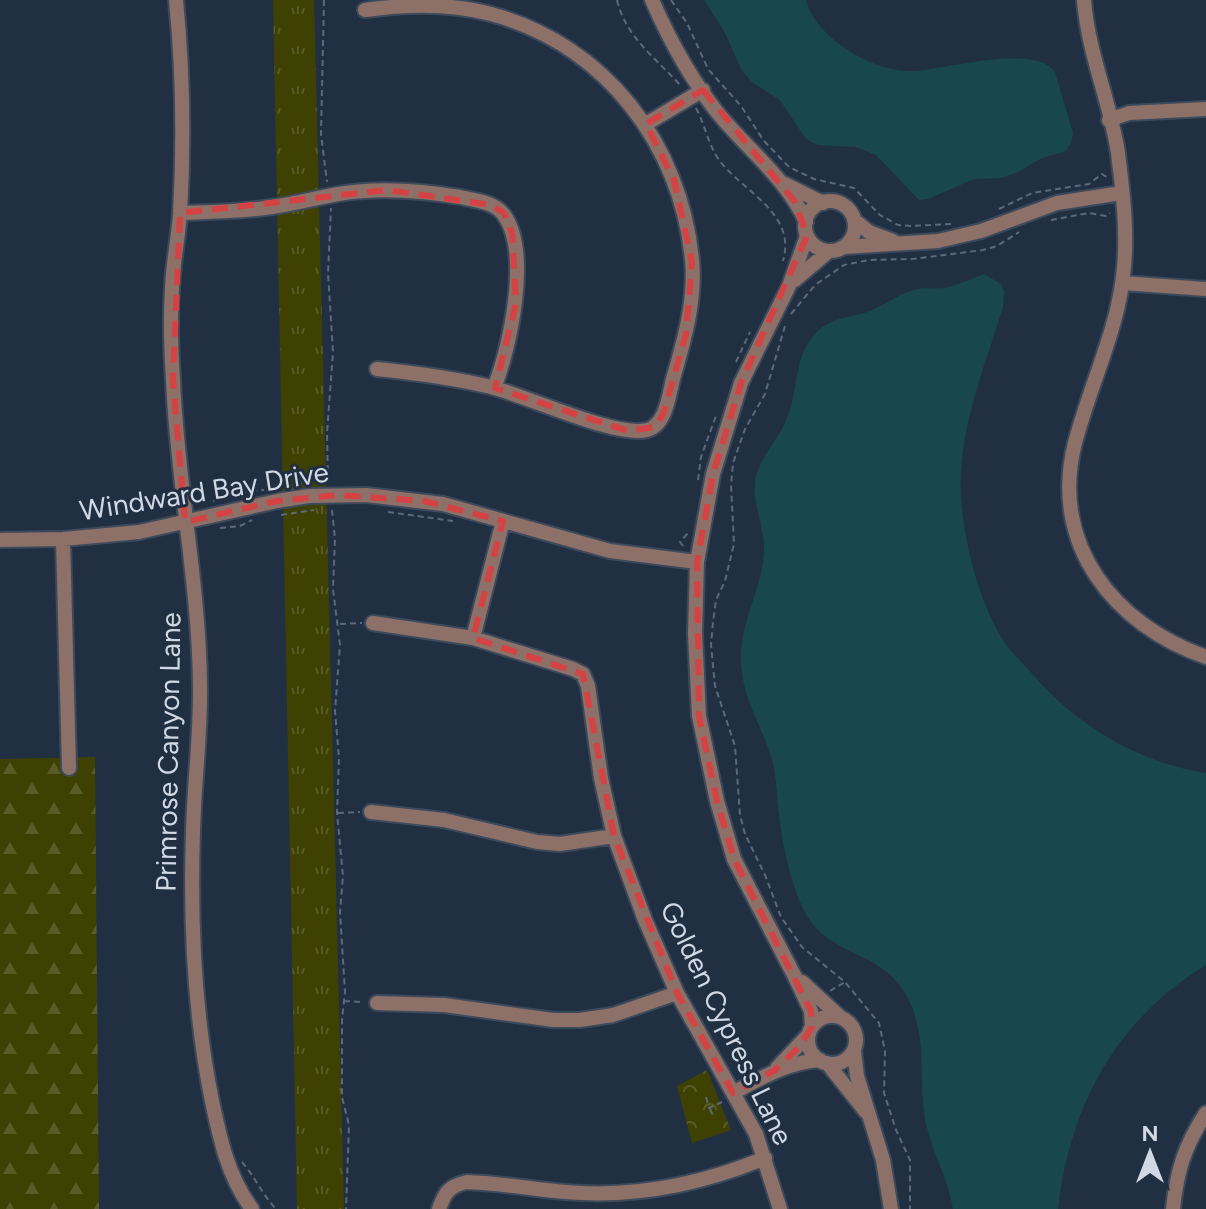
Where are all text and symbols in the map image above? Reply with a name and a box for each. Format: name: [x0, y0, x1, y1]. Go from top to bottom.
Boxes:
street label: Windward Bay Drive: [77, 455, 331, 527]
street label: Primrose Canyon Lane: [149, 612, 187, 892]
street label: Golden Cypress Lane: [653, 896, 801, 1150]
north arrow: [1110, 1113, 1190, 1193]
text: N: [1141, 1120, 1159, 1147]

